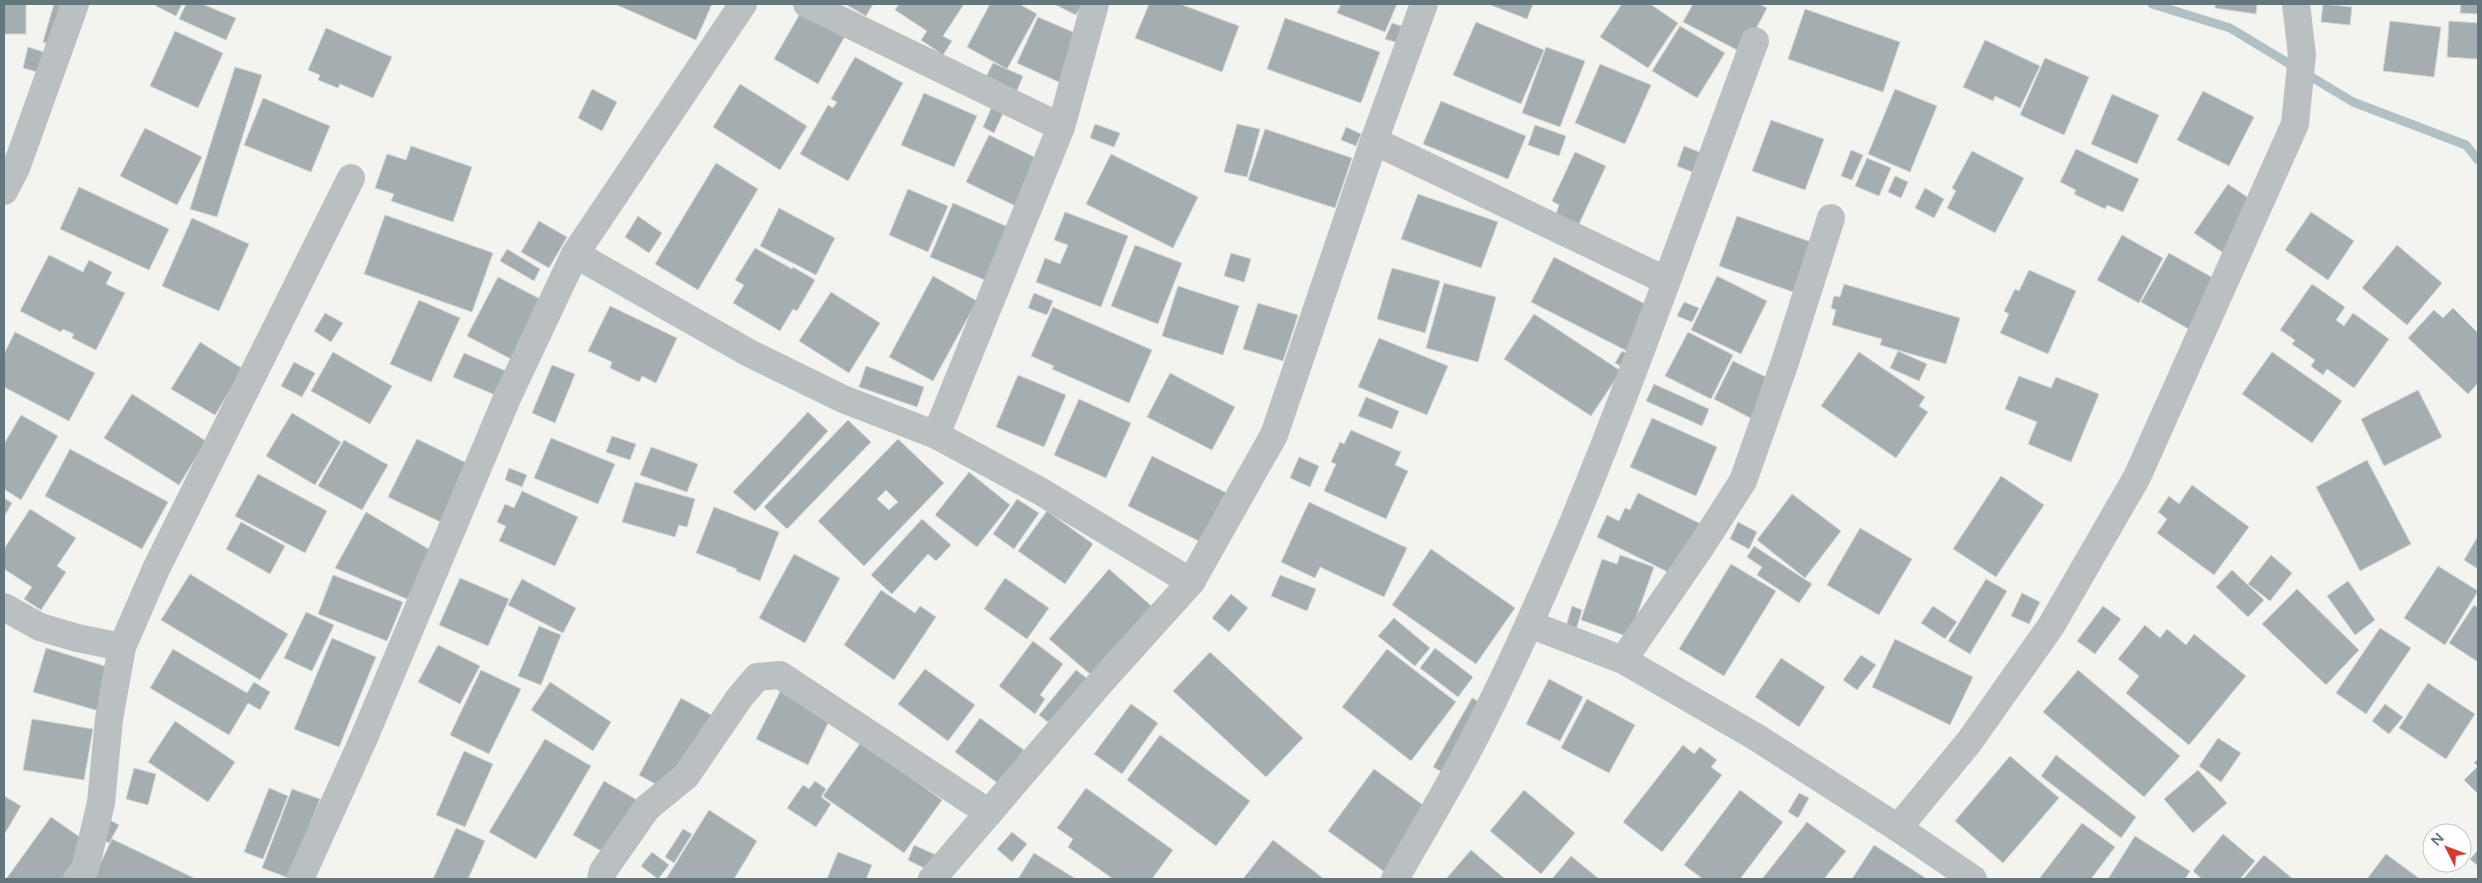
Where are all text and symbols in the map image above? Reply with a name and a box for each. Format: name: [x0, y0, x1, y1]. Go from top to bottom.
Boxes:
north arrow: [2422, 823, 2472, 873]
text: N: [2428, 830, 2448, 850]

